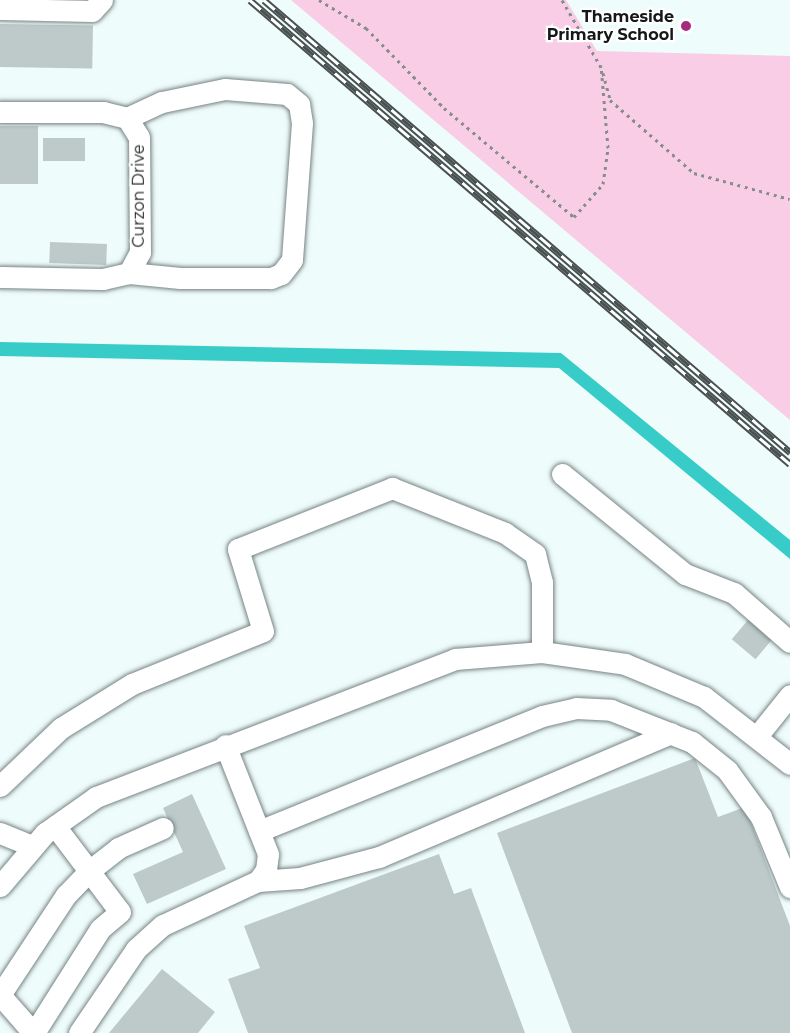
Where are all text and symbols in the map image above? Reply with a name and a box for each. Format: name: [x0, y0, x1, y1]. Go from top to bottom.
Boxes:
place label: Thameside Primary School: [547, 7, 674, 45]
marker: Thameside Primary School: [679, 19, 693, 33]
street label: Curzon Drive: [129, 144, 149, 248]

